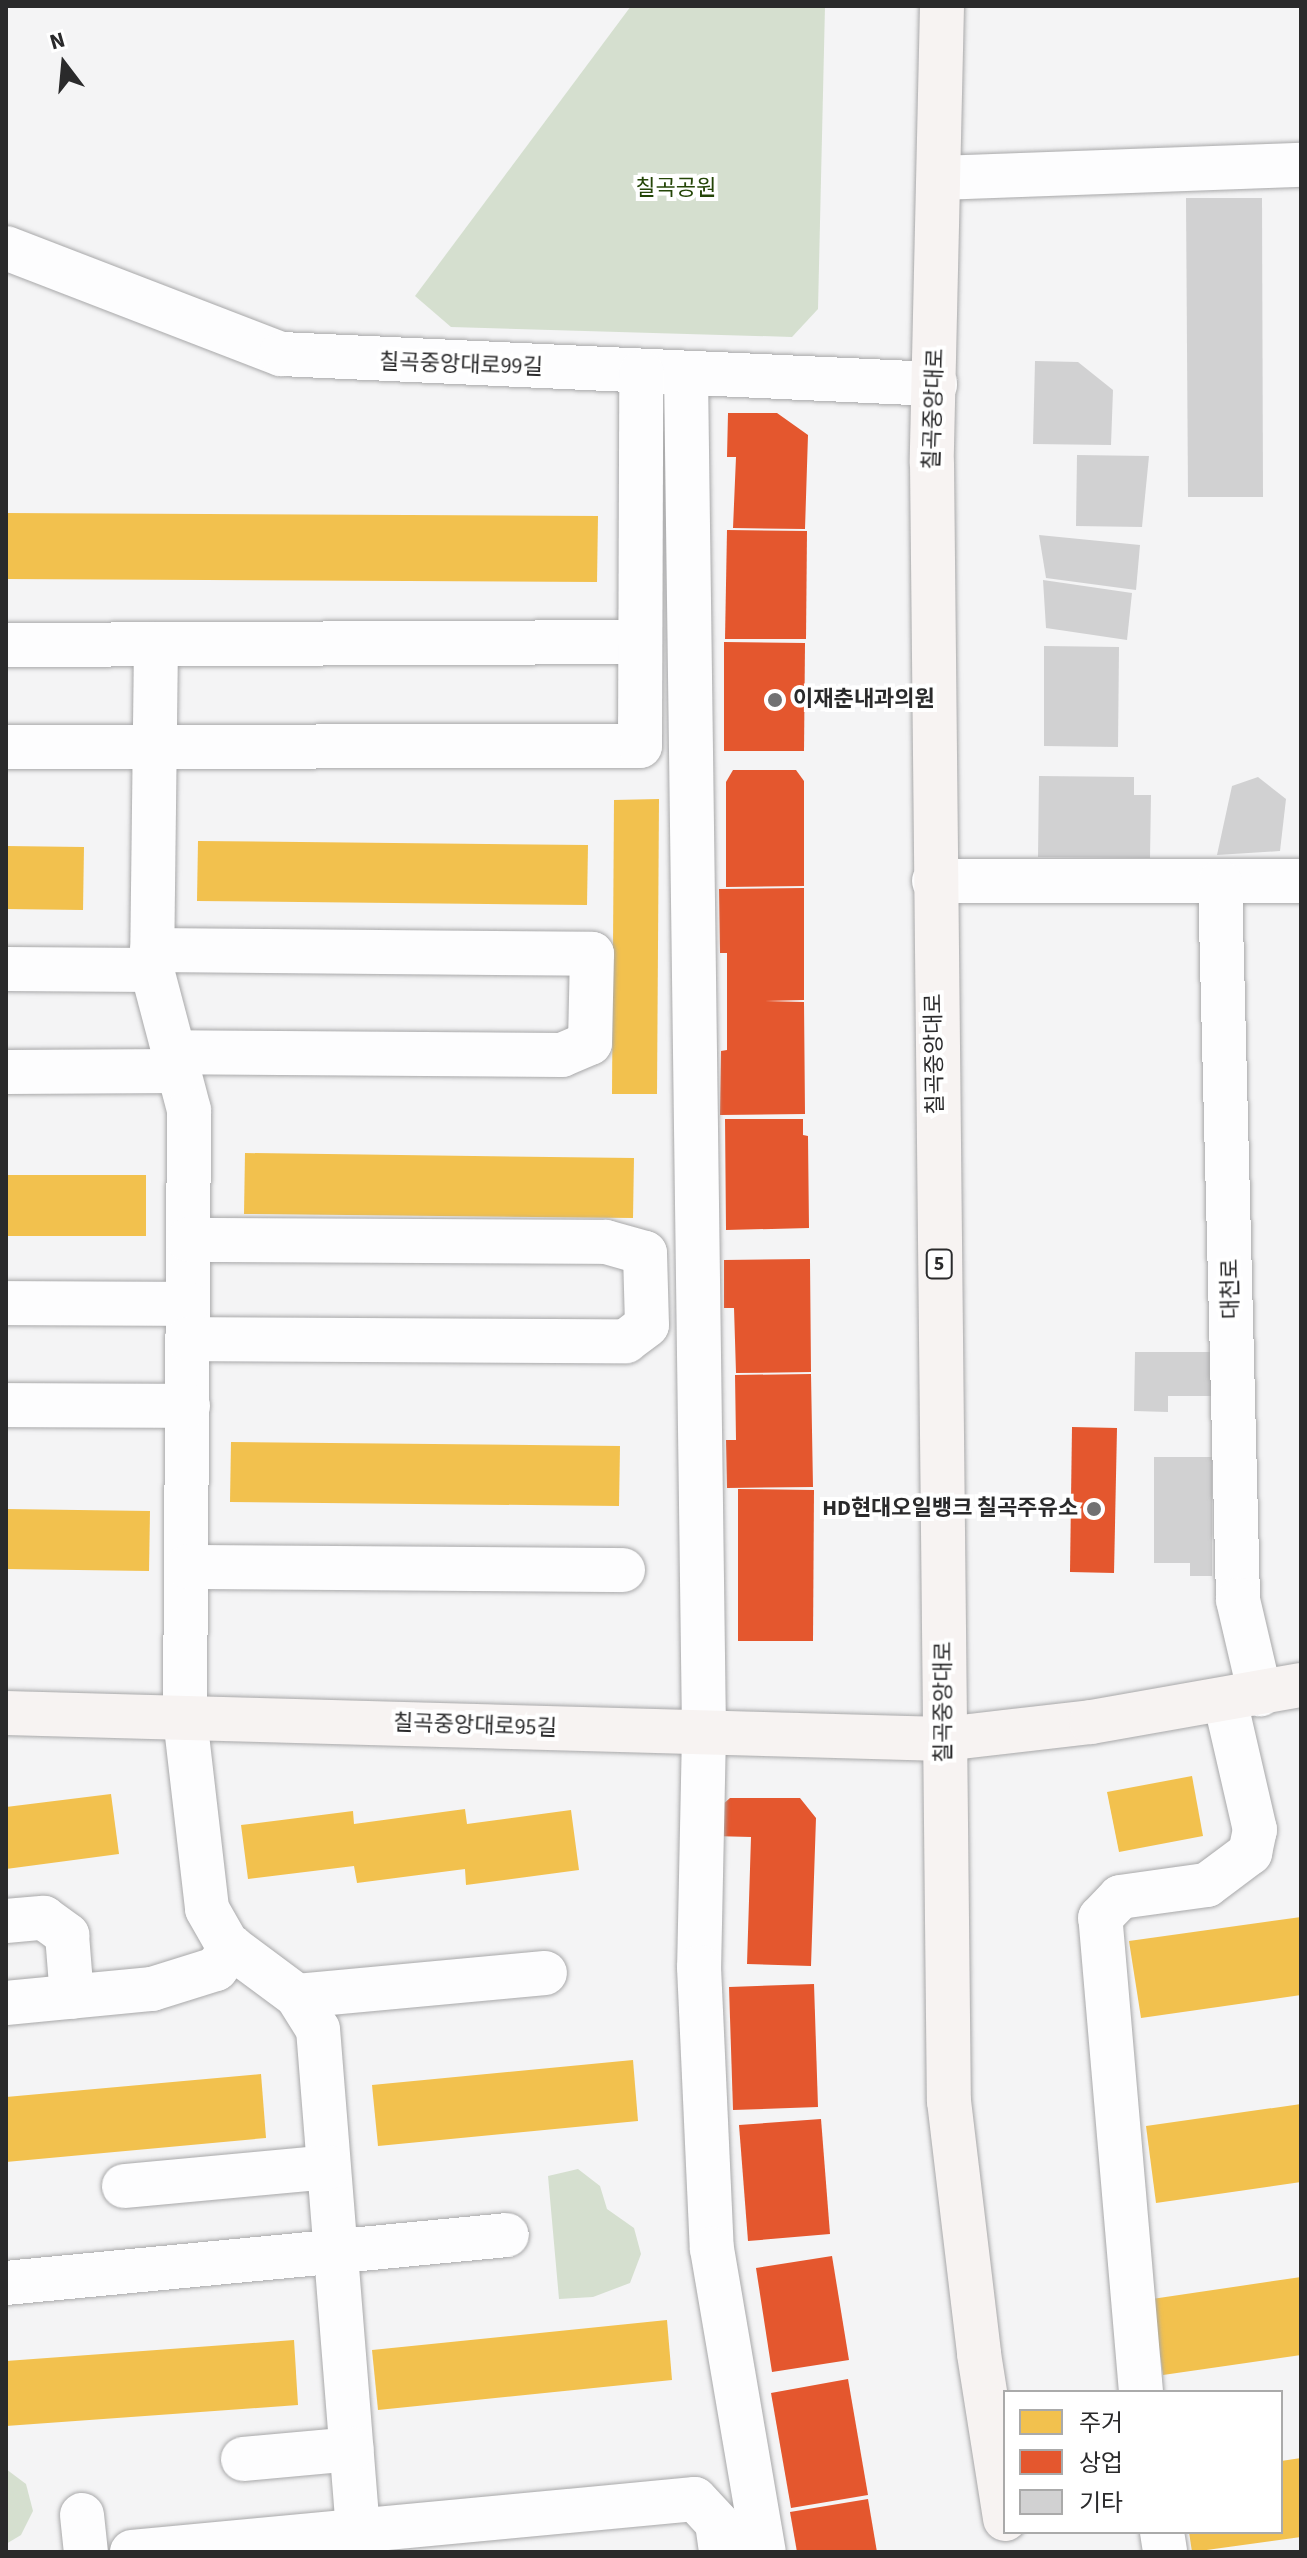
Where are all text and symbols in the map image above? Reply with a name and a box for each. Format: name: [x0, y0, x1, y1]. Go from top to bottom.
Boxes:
north arrow: [24, 24, 104, 104]
text: N: [46, 24, 69, 58]
park label: 칠곡공원: [636, 176, 716, 202]
street label: 칠곡중앙대로: [919, 348, 949, 470]
street label: 칠곡중앙대로99길: [379, 349, 543, 381]
place label: 이재춘내과의원: [793, 687, 935, 713]
marker: 이재춘내과의원: [764, 689, 786, 711]
street label: 칠곡중앙대로: [921, 993, 949, 1115]
road number: 5: [925, 1248, 953, 1280]
street label: 대천로: [1217, 1258, 1245, 1320]
place label: HD현대오일뱅크 칠곡주유소: [822, 1496, 1078, 1522]
marker: HD현대오일뱅크 칠곡주유소: [1085, 1500, 1103, 1518]
street label: 칠곡중앙대로: [931, 1641, 957, 1763]
street label: 칠곡중앙대로95길: [393, 1710, 557, 1742]
legend: [1003, 2390, 1283, 2534]
text: 주거: [1079, 2406, 1123, 2441]
text: 상업: [1079, 2446, 1123, 2481]
text: 기타: [1079, 2486, 1123, 2521]

